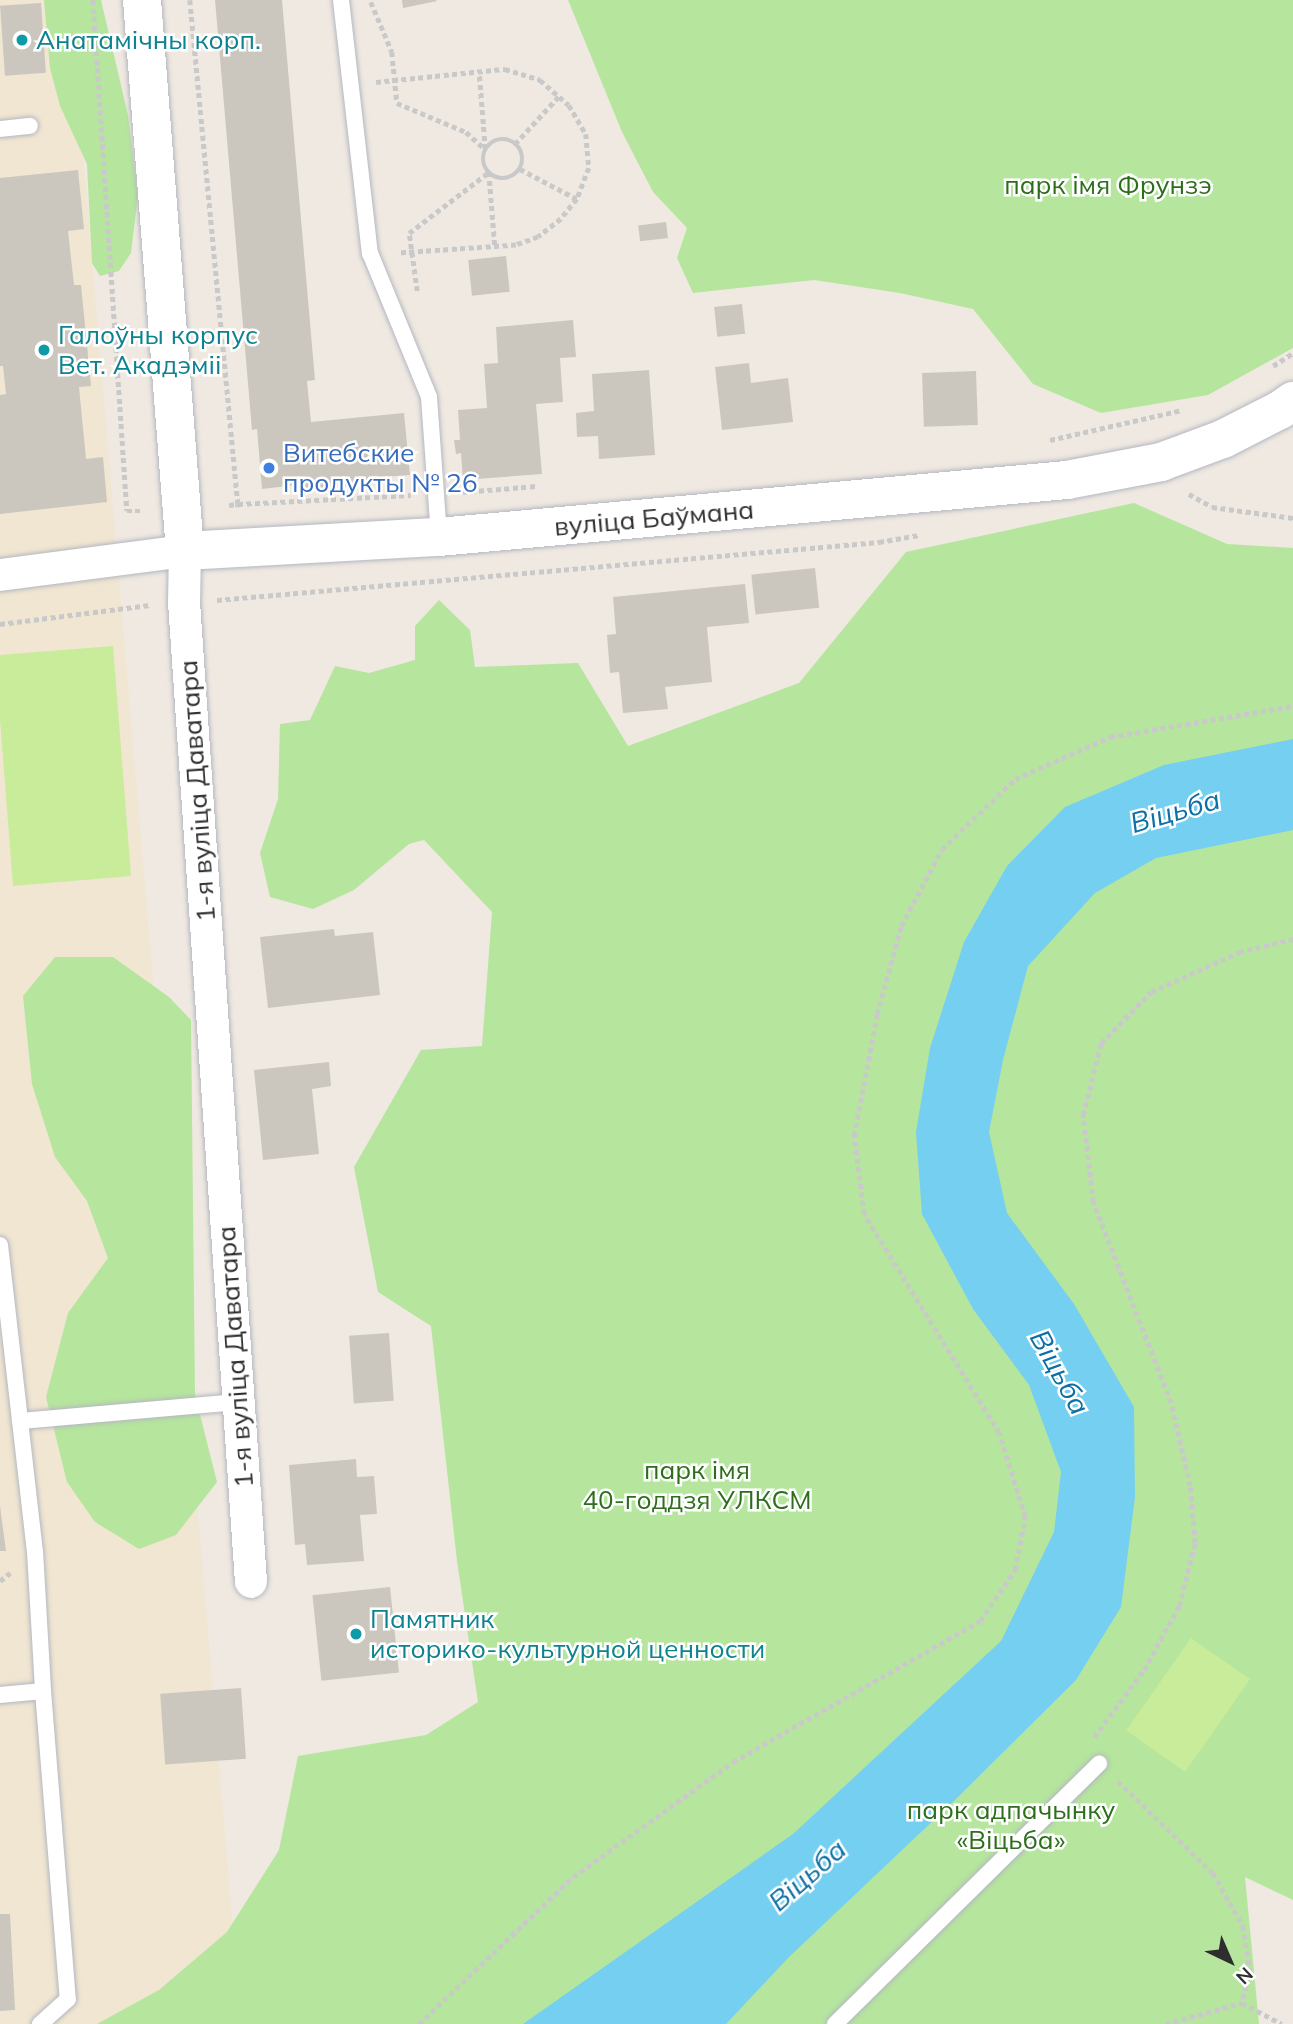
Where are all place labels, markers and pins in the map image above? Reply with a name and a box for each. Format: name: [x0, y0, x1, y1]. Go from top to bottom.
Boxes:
place label: Анатамічны корп.: [36, 24, 261, 56]
marker: Анатамічны корп.: [14, 32, 30, 48]
place label: Галоўны корпус Вет. Акадэміі: [58, 319, 258, 380]
marker: Галоўны корпус Вет. Акадэміі: [36, 342, 52, 358]
place label: Витебские продукты № 26: [283, 437, 477, 498]
marker: Витебские продукты № 26: [261, 460, 277, 476]
place label: Памятник историко-культурной ценности: [370, 1603, 765, 1664]
marker: Памятник историко-культурной ценности: [348, 1626, 364, 1642]

